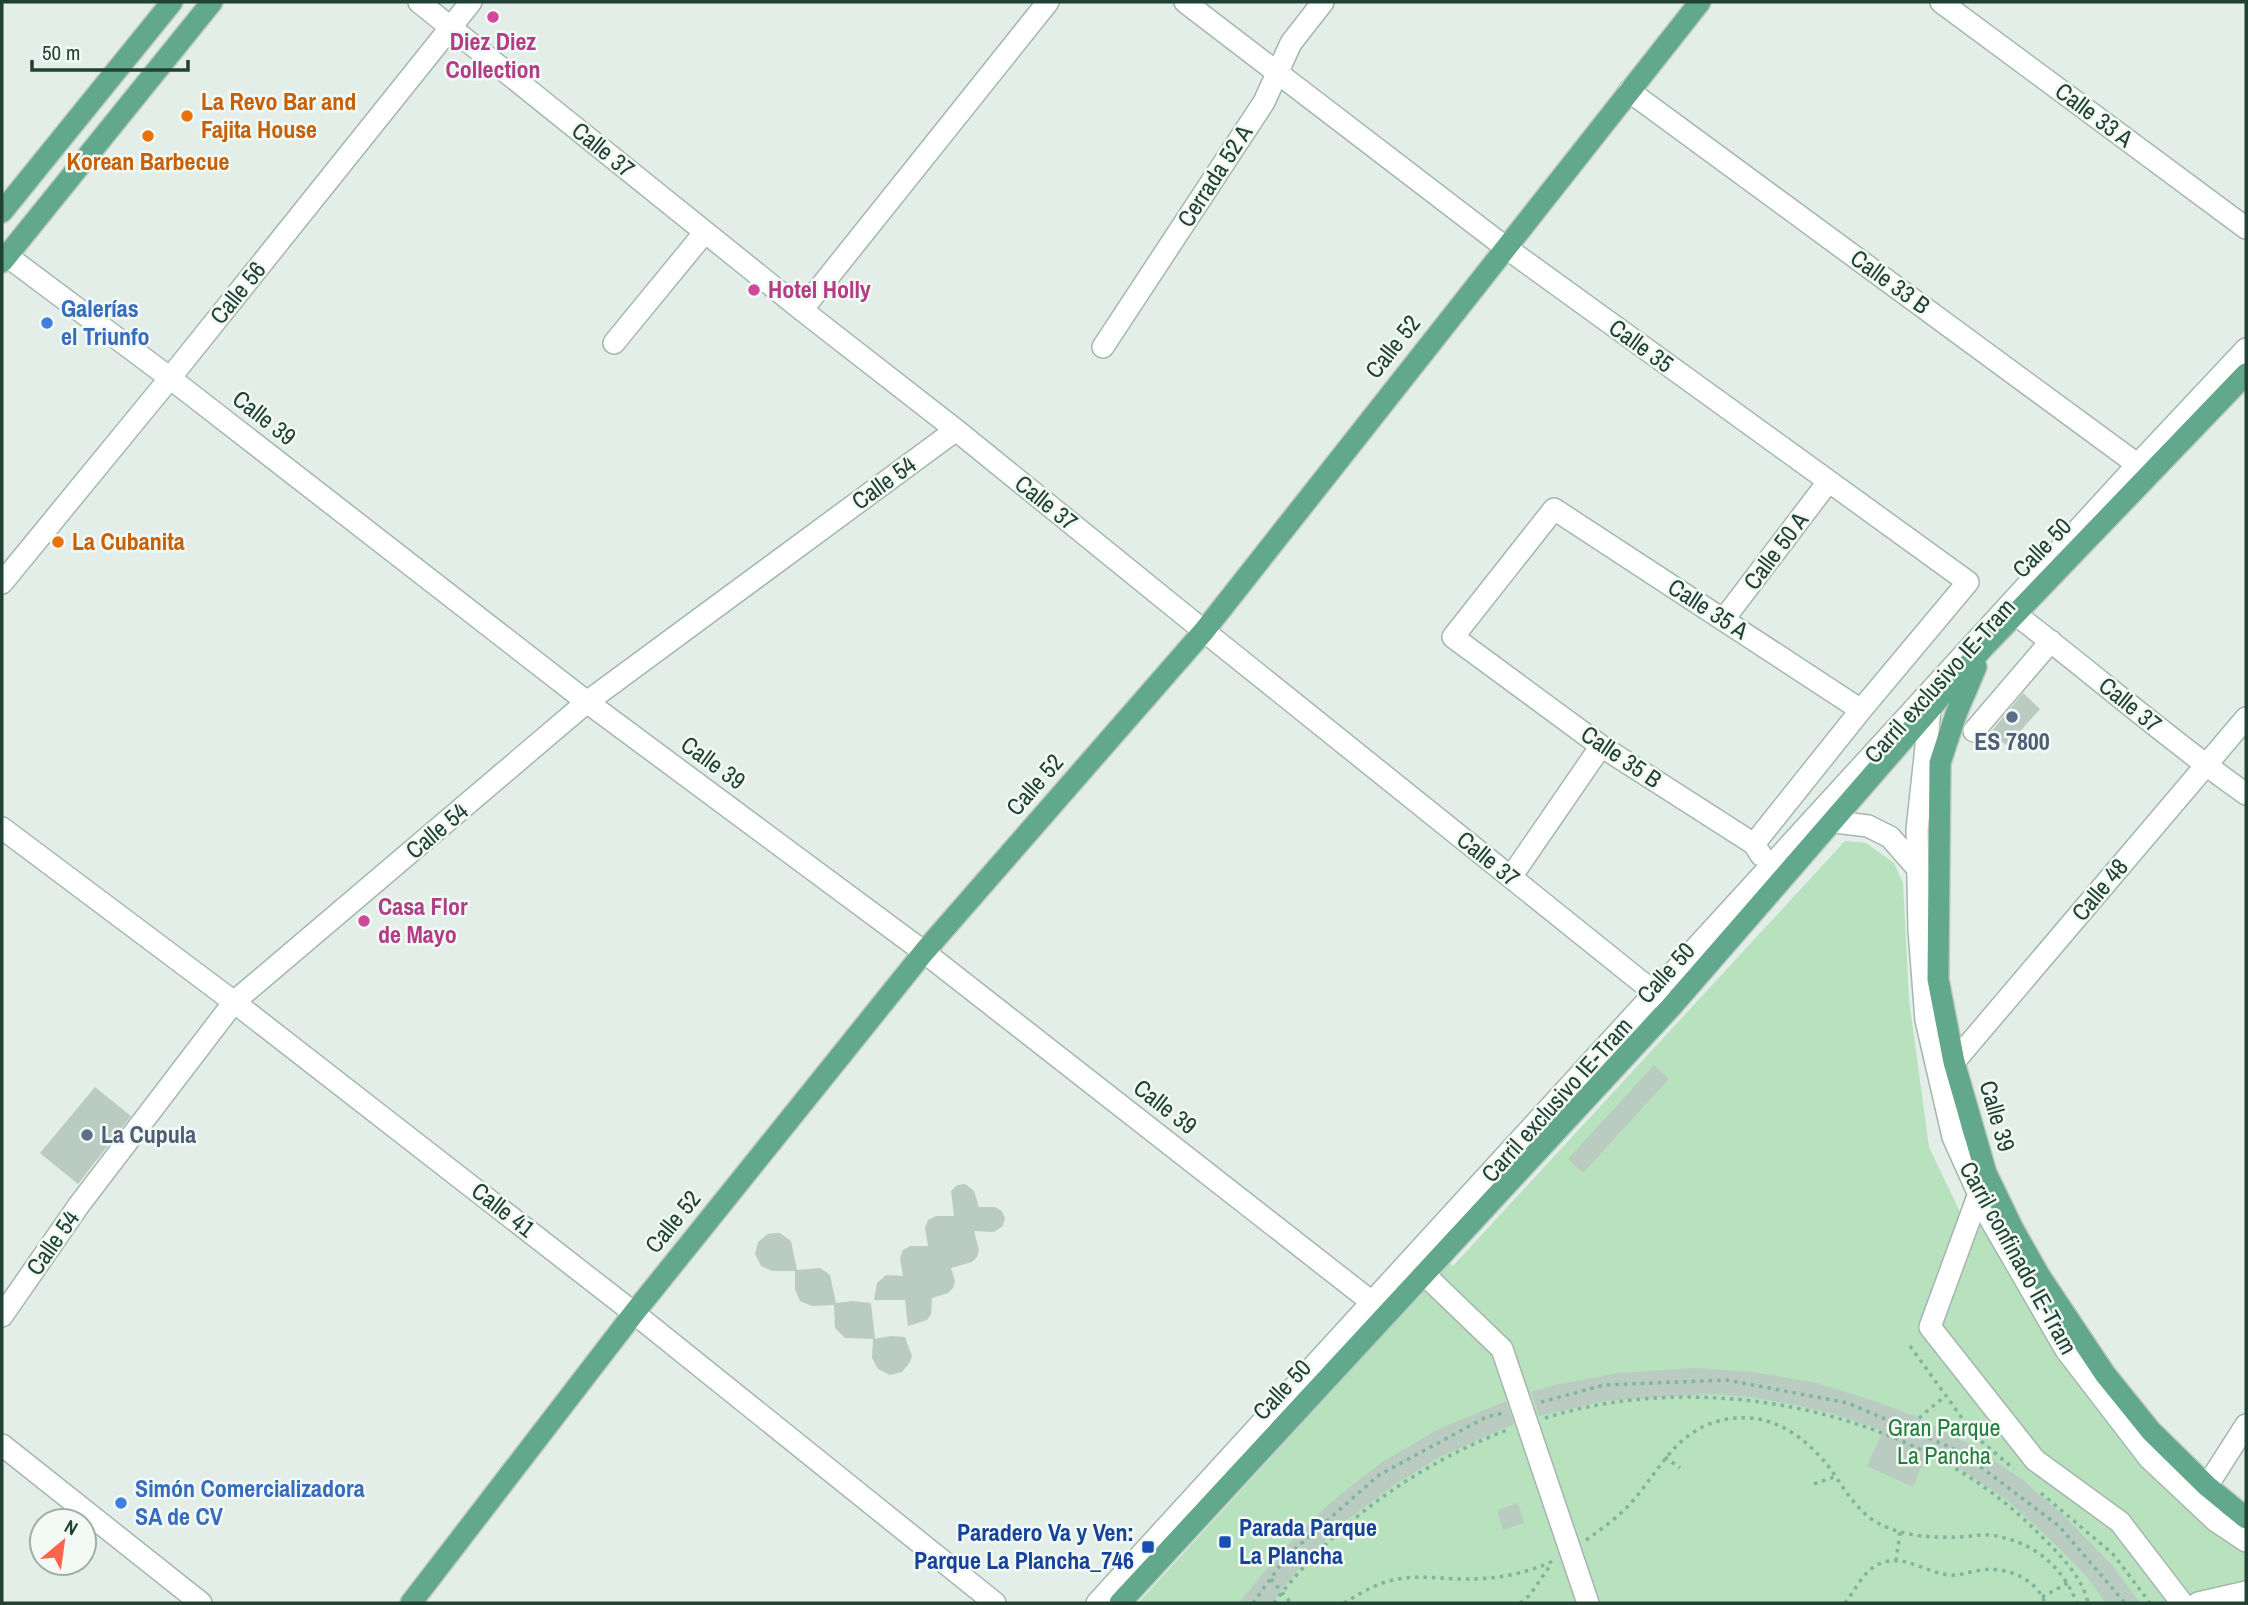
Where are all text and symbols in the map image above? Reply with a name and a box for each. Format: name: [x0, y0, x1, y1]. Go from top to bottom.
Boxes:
marker: Diez Diez Collection: [485, 9, 501, 25]
place label: Diez Diez Collection: [445, 25, 541, 85]
scale bar: [32, 28, 187, 72]
text: 50 m: [42, 38, 80, 67]
street label: Calle 33 A: [2049, 74, 2141, 154]
place label: La Revo Bar and Fajita House: [201, 85, 356, 145]
marker: La Revo Bar and Fajita House: [179, 108, 195, 124]
street label: Calle 37: [566, 114, 642, 184]
street label: Cerrada 52 A: [1169, 117, 1260, 233]
marker: Korean Barbecue: [140, 128, 156, 144]
place label: Korean Barbecue: [67, 145, 230, 177]
street label: Calle 33 B: [1844, 242, 1937, 321]
street label: Calle 56: [202, 254, 272, 330]
place label: Hotel Holly: [768, 273, 871, 305]
marker: Hotel Holly: [746, 282, 762, 298]
place label: Galerías el Triunfo: [61, 292, 150, 352]
street label: Calle 52: [1357, 308, 1427, 385]
street label: Calle 35: [1603, 311, 1680, 379]
marker: Galerías el Triunfo: [39, 315, 55, 331]
street label: Calle 39: [226, 382, 303, 452]
street label: Calle 54: [845, 448, 922, 516]
street label: Calle 37: [1009, 467, 1085, 537]
street label: Calle 50 A: [1735, 504, 1815, 596]
street label: Calle 50: [2005, 510, 2078, 584]
place label: La Cubanita: [72, 525, 185, 557]
marker: La Cubanita: [50, 534, 66, 550]
street label: Calle 35 A: [1662, 570, 1756, 646]
street label: Carril exclusivo IE-Tram: [1857, 591, 2022, 770]
street label: Calle 37: [2093, 669, 2169, 739]
marker: ES 7800: [2004, 709, 2020, 725]
street label: Calle 35 B: [1575, 718, 1668, 795]
place label: ES 7800: [1974, 725, 2050, 757]
street label: Calle 39: [675, 728, 752, 796]
street label: Calle 52: [998, 747, 1070, 822]
street label: Calle 54: [398, 795, 474, 866]
street label: Calle 37: [1451, 823, 1527, 893]
street label: Calle 48: [2064, 851, 2135, 927]
place label: Casa Flor de Mayo: [378, 890, 468, 950]
marker: Casa Flor de Mayo: [356, 913, 372, 929]
street label: Calle 50: [1629, 935, 1701, 1010]
street label: Carril exclusivo IE-Tram: [1474, 1010, 1639, 1189]
street label: Calle 39: [1127, 1071, 1204, 1141]
street label: Calle 39: [1973, 1077, 2023, 1155]
place label: La Cupula: [101, 1118, 196, 1150]
marker: La Cupula: [79, 1127, 95, 1143]
street label: Carril confinado IE-Tram: [1953, 1155, 2085, 1360]
street label: Calle 41: [465, 1174, 542, 1244]
street label: Calle 52: [637, 1183, 707, 1259]
street label: Calle 54: [18, 1204, 86, 1281]
street label: Calle 50: [1245, 1352, 1318, 1427]
park label: Gran Parque La Pancha: [1888, 1411, 2000, 1471]
place label: Simón Comercializadora SA de CV: [135, 1472, 365, 1532]
marker: Simón Comercializadora SA de CV: [113, 1495, 129, 1511]
north arrow: [28, 1507, 98, 1577]
place label: Parada Parque La Plancha: [1239, 1511, 1377, 1571]
text: N: [60, 1513, 82, 1541]
place label: Paradero Va y Ven: Parque La Plancha_746: [914, 1516, 1134, 1576]
marker: Parada Parque La Plancha: [1217, 1534, 1233, 1550]
marker: Paradero Va y Ven: Parque La Plancha_746: [1140, 1539, 1156, 1555]

